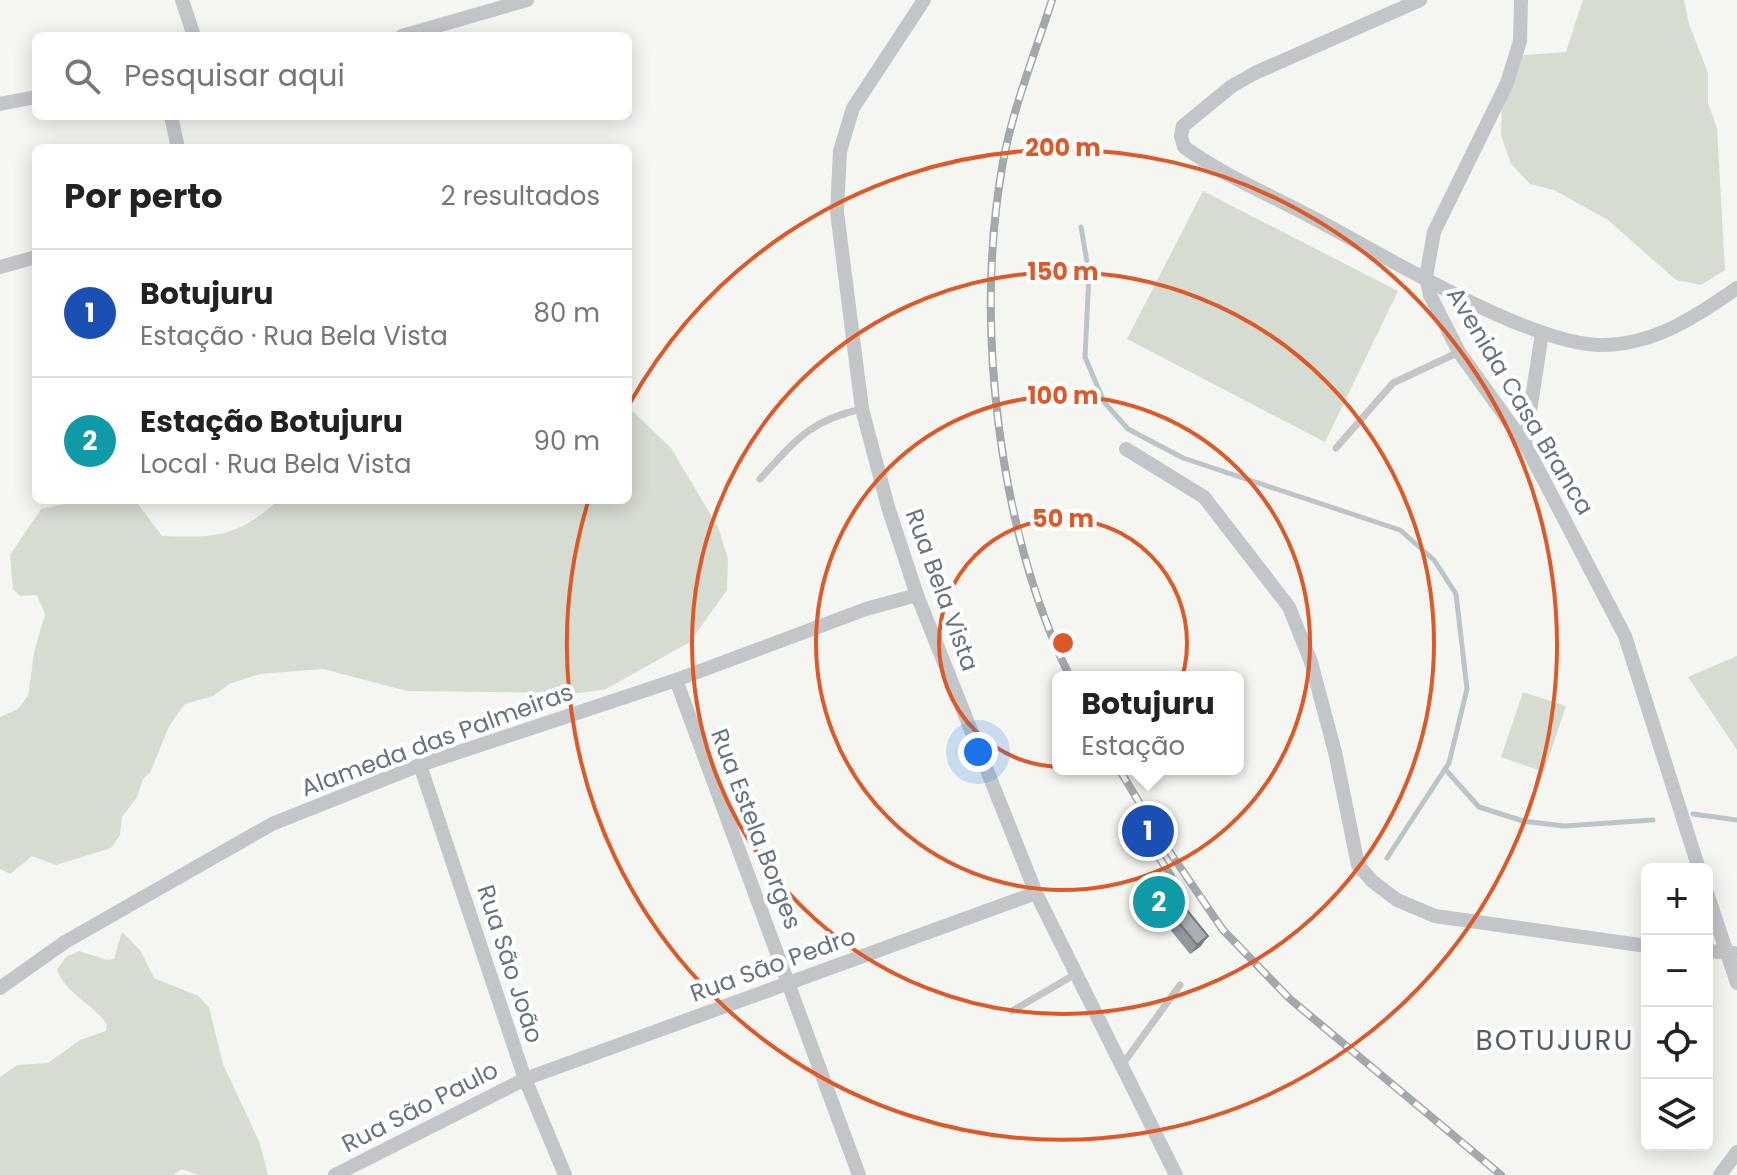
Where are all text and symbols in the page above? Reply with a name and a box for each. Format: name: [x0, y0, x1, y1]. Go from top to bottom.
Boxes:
search box: [32, 32, 632, 120]
icon: search: [60, 54, 104, 98]
text: Pesquisar aqui: [124, 54, 345, 97]
text: 200 m: [1025, 131, 1101, 164]
text: Por perto: [64, 172, 223, 220]
text: 2 resultados: [441, 178, 600, 214]
text: 150 m: [1028, 255, 1098, 288]
text: Botujuru: [140, 272, 273, 315]
street label: Avenida Casa Branca: [1439, 281, 1602, 521]
text: 1: [85, 295, 95, 331]
text: 80 m: [534, 295, 600, 331]
text: Estação · Rua Bela Vista: [140, 318, 448, 354]
text: 100 m: [1028, 379, 1098, 412]
text: Estação Botujuru: [140, 400, 403, 443]
text: 2: [83, 423, 97, 459]
text: 90 m: [534, 423, 600, 459]
text: Local · Rua Bela Vista: [140, 446, 412, 482]
text: 50 m: [1032, 502, 1094, 535]
street label: Rua Bela Vista: [898, 504, 987, 676]
centre of rings: [1049, 629, 1077, 657]
popup: [1052, 671, 1244, 775]
street label: Alameda das Palmeiras: [296, 675, 578, 804]
text: Botujuru: [1081, 682, 1215, 725]
street label: Rua Estela Borges: [703, 724, 810, 934]
text: Estação: [1081, 728, 1185, 764]
your location: [958, 732, 998, 772]
pin: 1: [1122, 801, 1174, 861]
map controls: [1641, 863, 1713, 1151]
button: +: [1641, 863, 1713, 935]
pin: 2: [1133, 872, 1185, 932]
street label: Rua São João: [469, 881, 552, 1047]
street label: Rua São Pedro: [685, 919, 860, 1010]
button: −: [1641, 935, 1713, 1007]
button: locate: [1641, 1007, 1713, 1079]
district label: BOTUJURU: [1476, 1021, 1634, 1060]
street label: Rua São Paulo: [336, 1053, 504, 1160]
button: layers: [1641, 1079, 1713, 1151]

